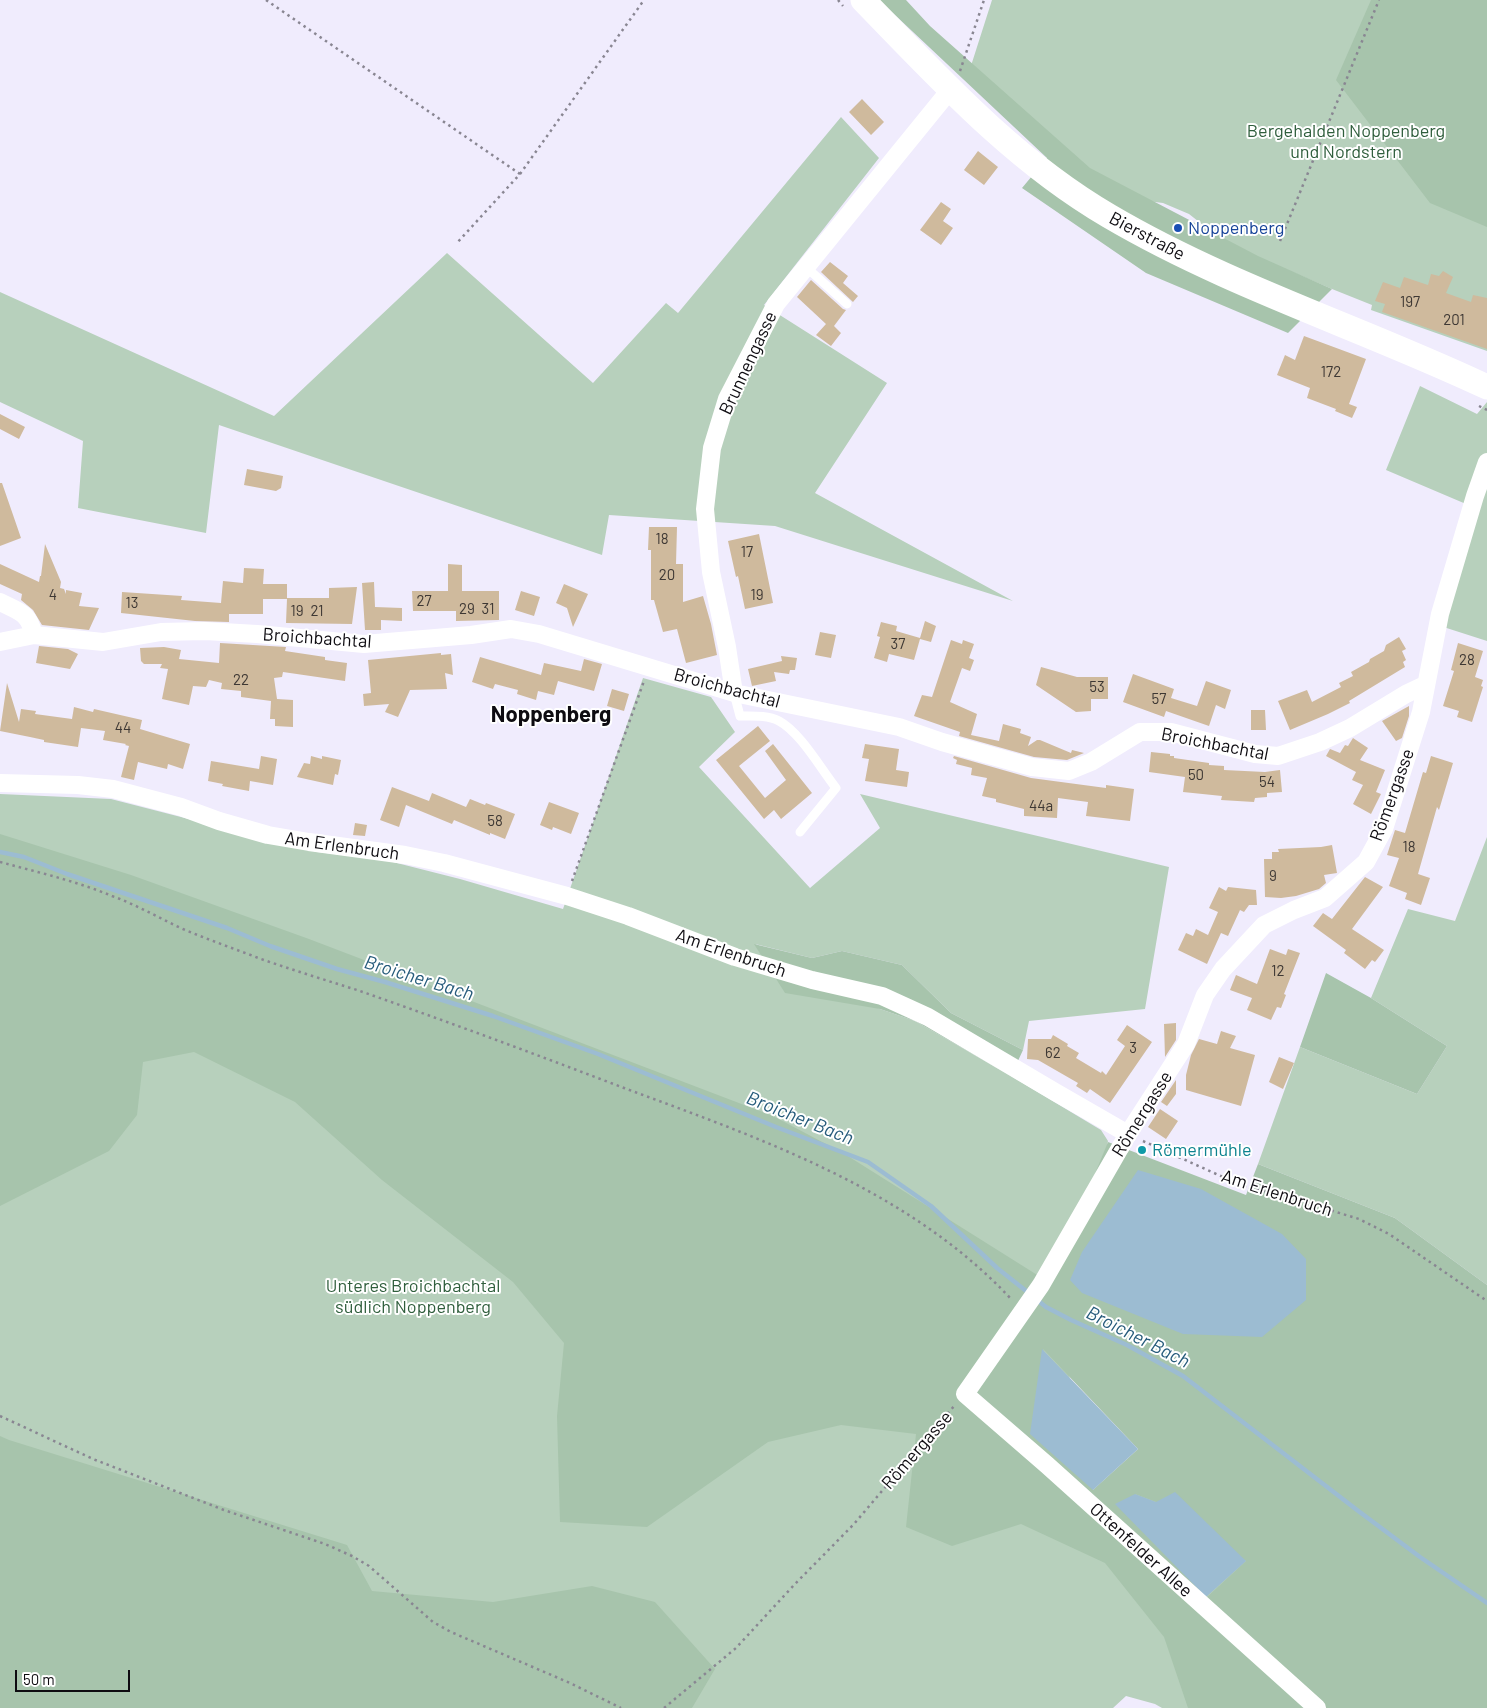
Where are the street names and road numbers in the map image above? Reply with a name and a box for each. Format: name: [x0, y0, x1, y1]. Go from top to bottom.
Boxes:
street label: Bierstraße: [1106, 207, 1188, 265]
street label: Brunnengasse: [715, 308, 781, 418]
street label: Broichbachtal: [262, 623, 372, 653]
street label: Broichbachtal: [671, 663, 783, 713]
street label: Broichbachtal: [1159, 723, 1271, 765]
street label: Römergasse: [1365, 746, 1419, 844]
street label: Am Erlenbruch: [283, 827, 401, 865]
street label: Am Erlenbruch: [673, 924, 789, 982]
street label: Römergasse: [1107, 1067, 1177, 1161]
street label: Am Erlenbruch: [1219, 1165, 1335, 1221]
street label: Römergasse: [877, 1406, 957, 1494]
street label: Ottenfelder Allee: [1085, 1498, 1197, 1602]

